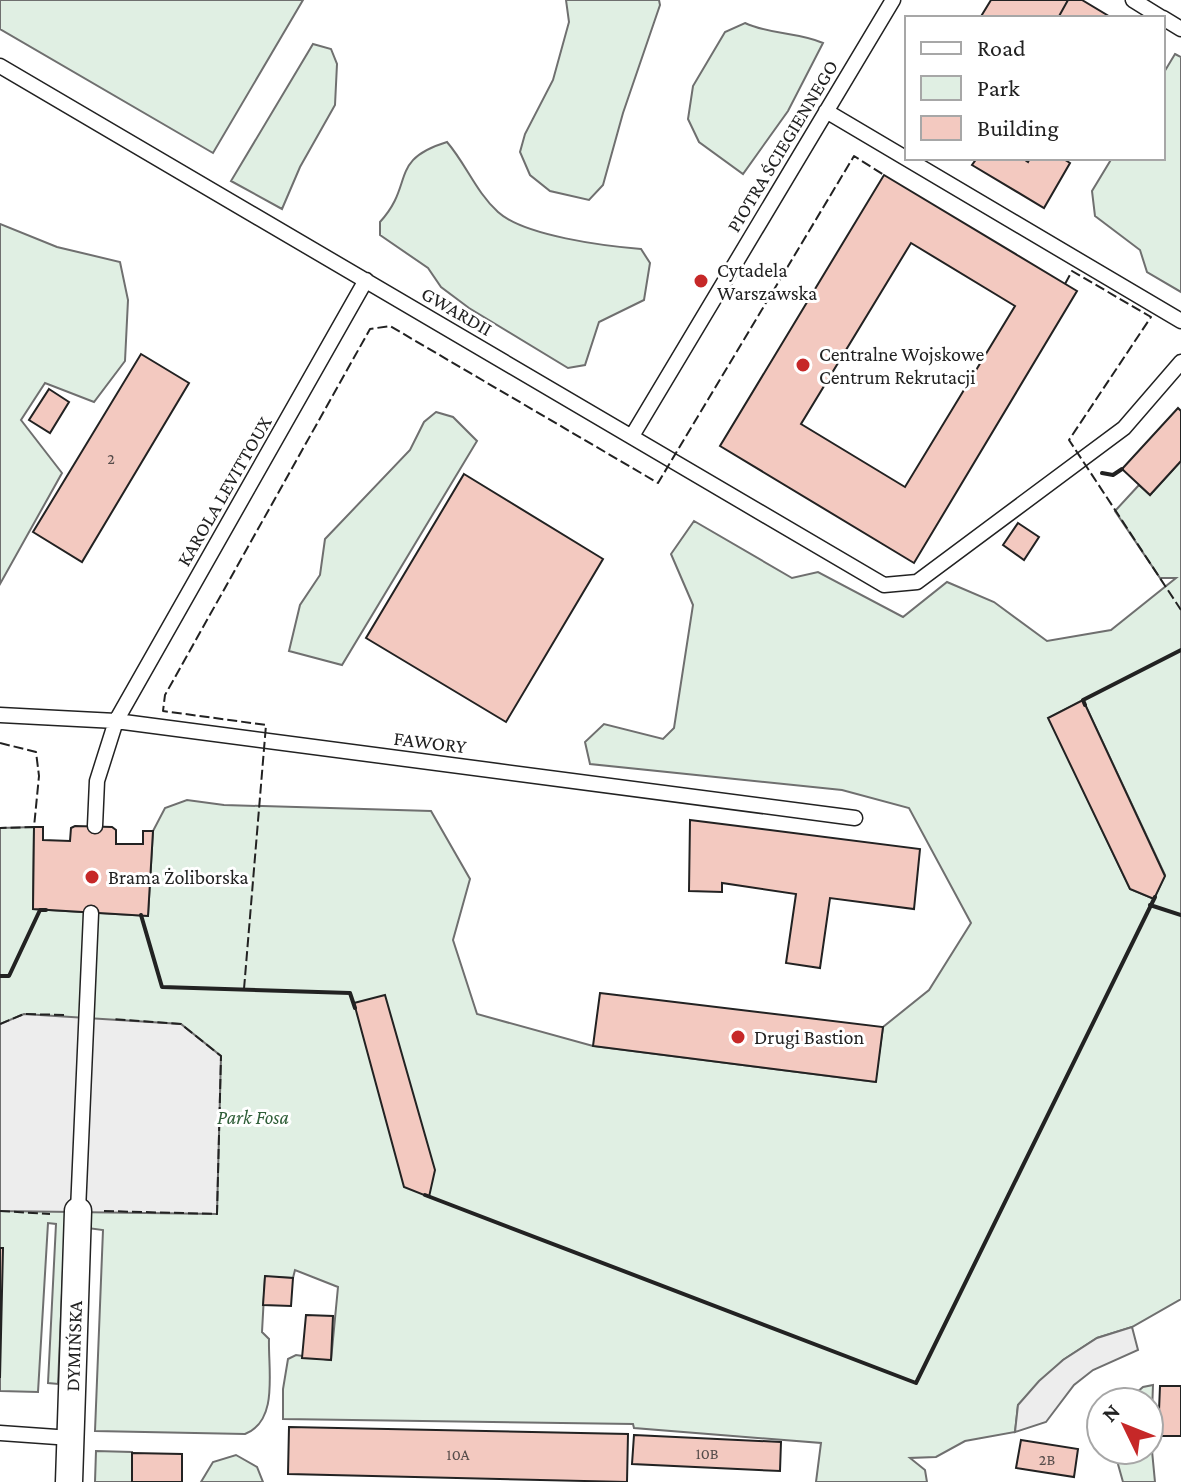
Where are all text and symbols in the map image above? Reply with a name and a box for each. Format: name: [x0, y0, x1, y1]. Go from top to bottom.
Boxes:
legend: [905, 16, 1165, 160]
text: Road: [977, 34, 1026, 61]
street label: PIOTRA ŚCIEGIENNEGO: [722, 56, 842, 236]
text: Park: [977, 74, 1020, 101]
text: Building: [977, 114, 1059, 141]
place label: Cytadela Warszawska: [717, 259, 817, 304]
marker: Cytadela Warszawska: [692, 272, 710, 290]
street label: GWARDII: [418, 282, 496, 340]
place label: Centralne Wojskowe Centrum Rekrutacji: [819, 343, 984, 389]
marker: Centralne Wojskowe Centrum Rekrutacji: [794, 356, 812, 374]
street label: KAROLA LEVITTOUX: [172, 412, 276, 570]
house number: 2: [107, 450, 115, 467]
street label: FAWORY: [392, 727, 468, 757]
place label: Brama Żoliborska: [108, 866, 249, 888]
marker: Brama Żoliborska: [83, 868, 101, 886]
place label: Drugi Bastion: [754, 1026, 865, 1049]
marker: Drugi Bastion: [729, 1028, 747, 1046]
park label: Park Fosa: [217, 1106, 289, 1128]
street label: DYMIŃSKA: [61, 1300, 86, 1392]
north arrow: [1085, 1386, 1165, 1466]
text: N: [1096, 1399, 1125, 1427]
house number: 10B: [695, 1445, 719, 1462]
house number: 10A: [446, 1446, 471, 1463]
house number: 2B: [1039, 1451, 1055, 1468]

